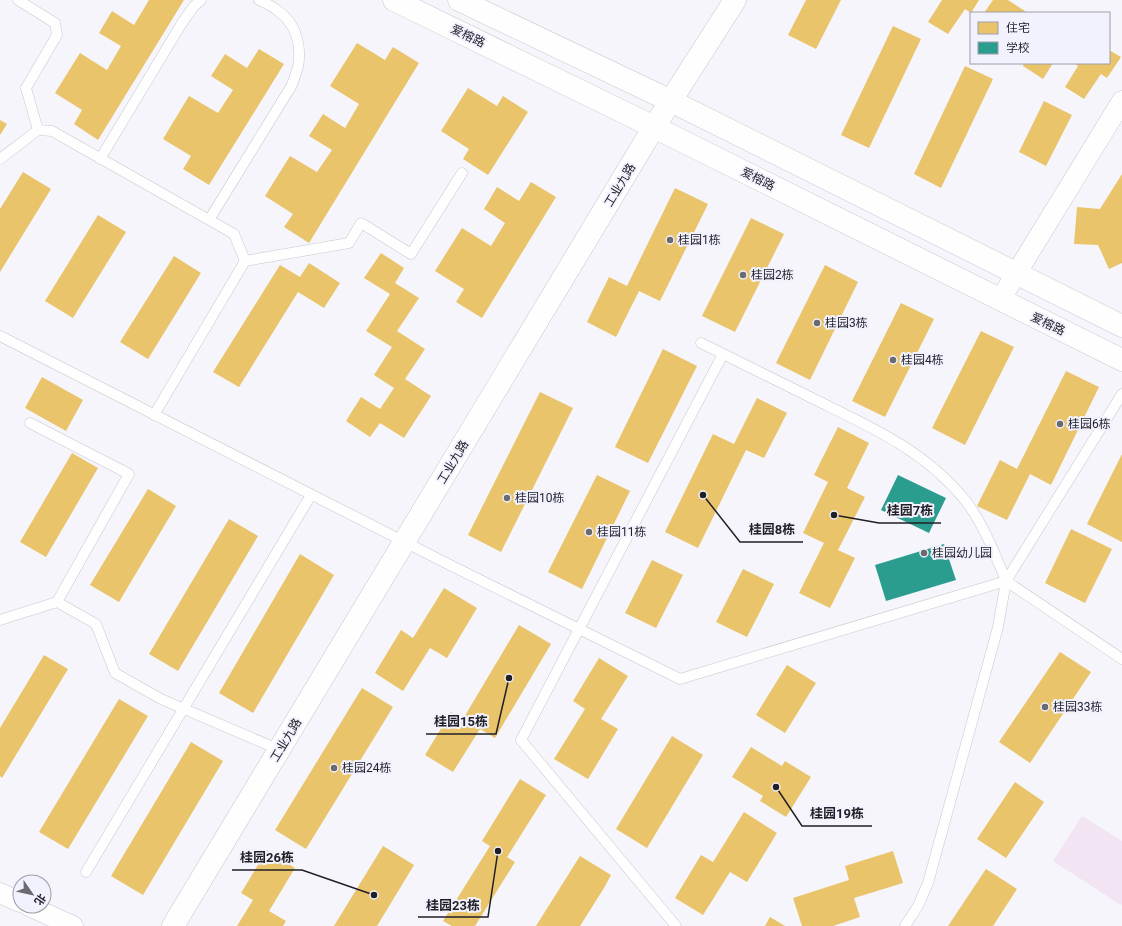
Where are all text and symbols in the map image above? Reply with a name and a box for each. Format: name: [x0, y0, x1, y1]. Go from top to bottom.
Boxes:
legend: [970, 12, 1110, 64]
text: 住宅: [1006, 21, 1030, 35]
street label: 爱榕路: [449, 22, 487, 50]
text: 学校: [1006, 41, 1030, 55]
street label: 工业九路: [602, 161, 638, 209]
street label: 爱榕路: [739, 165, 777, 193]
place label: 桂园1栋: [678, 233, 721, 247]
marker: 桂园1栋: [665, 235, 675, 245]
place label: 桂园2栋: [751, 268, 794, 282]
marker: 桂园2栋: [738, 270, 748, 280]
street label: 爱榕路: [1029, 310, 1067, 338]
place label: 桂园3栋: [825, 316, 868, 330]
marker: 桂园3栋: [812, 318, 822, 328]
place label: 桂园4栋: [901, 353, 944, 367]
marker: 桂园4栋: [888, 355, 898, 365]
place label: 桂园6栋: [1068, 417, 1111, 431]
marker: 桂园6栋: [1055, 419, 1065, 429]
street label: 工业九路: [435, 438, 471, 486]
place label: 桂园10栋: [515, 491, 565, 505]
marker: 桂园10栋: [502, 493, 512, 503]
callout: 桂园7栋: [879, 498, 941, 523]
text: 桂园7栋: [887, 503, 933, 518]
callout: 桂园8栋: [740, 517, 803, 542]
text: 桂园8栋: [749, 522, 795, 537]
place label: 桂园11栋: [597, 525, 647, 539]
marker: 桂园11栋: [584, 527, 594, 537]
place label: 桂园幼儿园: [932, 546, 992, 560]
marker: 桂园幼儿园: [919, 548, 929, 558]
place label: 桂园33栋: [1053, 700, 1103, 714]
marker: 桂园33栋: [1040, 702, 1050, 712]
callout: 桂园15栋: [426, 709, 496, 734]
text: 桂园15栋: [434, 714, 488, 729]
street label: 工业九路: [268, 716, 304, 764]
place label: 桂园24栋: [342, 761, 392, 775]
marker: 桂园24栋: [329, 763, 339, 773]
callout: 桂园19栋: [802, 801, 872, 826]
text: 桂园19栋: [810, 806, 864, 821]
callout: 桂园26栋: [232, 845, 302, 870]
text: 桂园26栋: [240, 850, 294, 865]
north arrow: [12, 874, 52, 914]
text: 北: [31, 891, 48, 908]
callout: 桂园23栋: [418, 892, 488, 917]
text: 桂园23栋: [426, 898, 480, 913]

